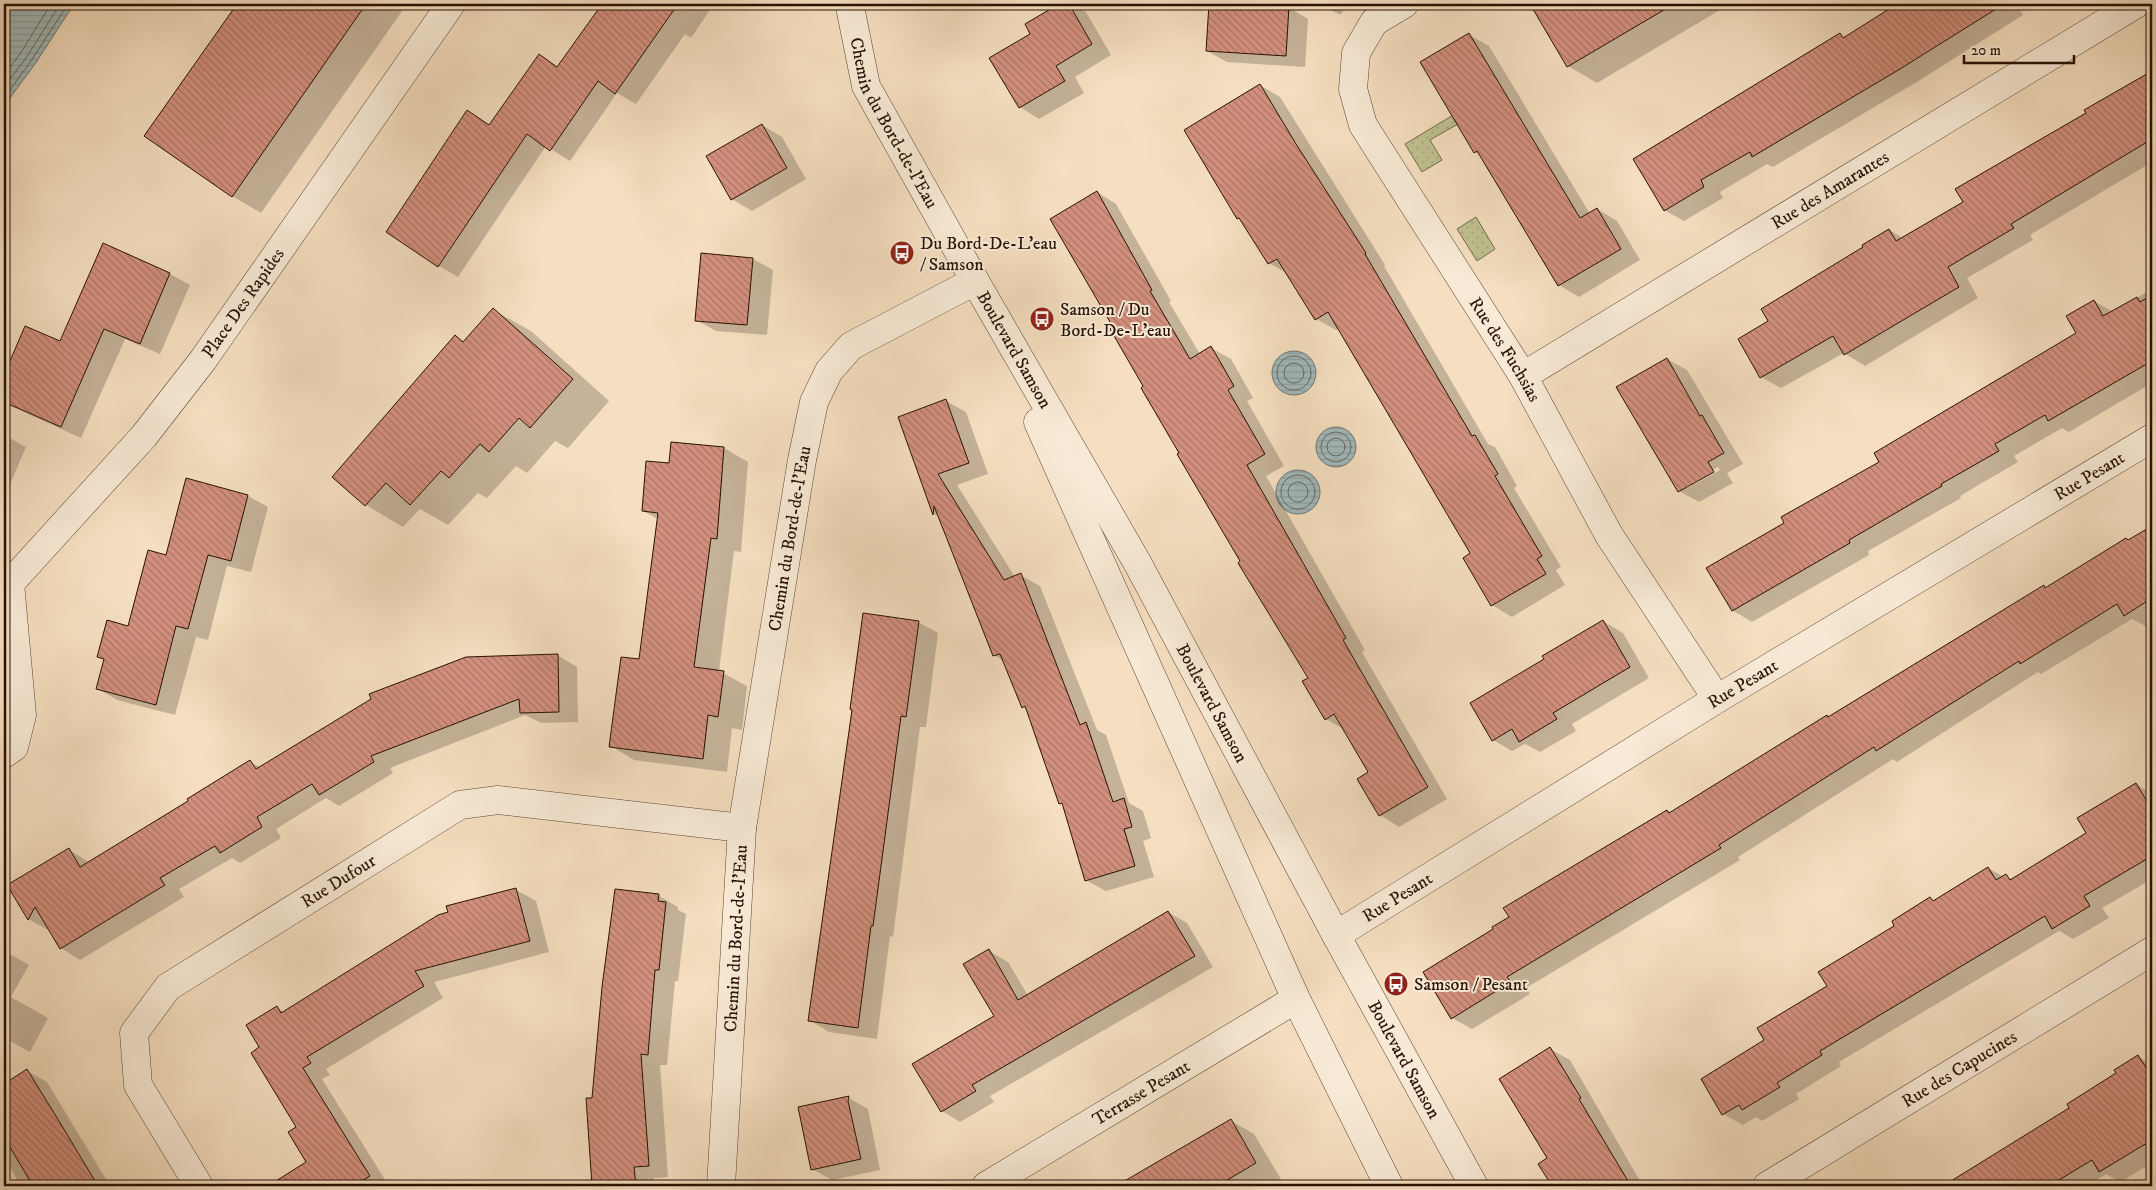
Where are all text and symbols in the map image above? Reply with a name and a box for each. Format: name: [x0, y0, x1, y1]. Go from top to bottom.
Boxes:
scale bar: [1964, 32, 2074, 64]
street label: Chemin du Bord-de-l'Eau: [844, 36, 942, 213]
text: 20 m: [1971, 41, 2001, 60]
street label: Rue des Amarantes: [1767, 146, 1893, 235]
place label: Du Bord-De-L'eau / Samson: [920, 233, 1057, 276]
bus stop icon: Du Bord-De-L'eau / Samson: [889, 240, 915, 266]
street label: Place Des Rapides: [198, 244, 290, 363]
street label: Boulevard Samson: [971, 288, 1056, 413]
street label: Rue des Fuchsias: [1464, 293, 1545, 406]
place label: Samson / Du Bord-De-L'eau: [1060, 299, 1171, 342]
bus stop icon: Samson / Du Bord-De-L'eau: [1029, 306, 1055, 332]
street label: Chemin du Bord-de-l'Eau: [764, 444, 817, 633]
street label: Rue Pesant: [2050, 447, 2129, 506]
street label: Boulevard Samson: [1171, 640, 1252, 767]
street label: Rue Pesant: [1704, 655, 1783, 714]
street label: Chemin du Bord-de-l'Eau: [720, 844, 753, 1033]
street label: Rue Dufour: [297, 850, 381, 913]
street label: Rue Pesant: [1359, 868, 1437, 928]
bus stop icon: Samson / Pesant: [1383, 971, 1409, 997]
place label: Samson / Pesant: [1414, 974, 1528, 996]
street label: Boulevard Samson: [1362, 997, 1445, 1123]
street label: Rue des Capucines: [1898, 1026, 2021, 1113]
street label: Terrasse Pesant: [1089, 1055, 1195, 1131]

